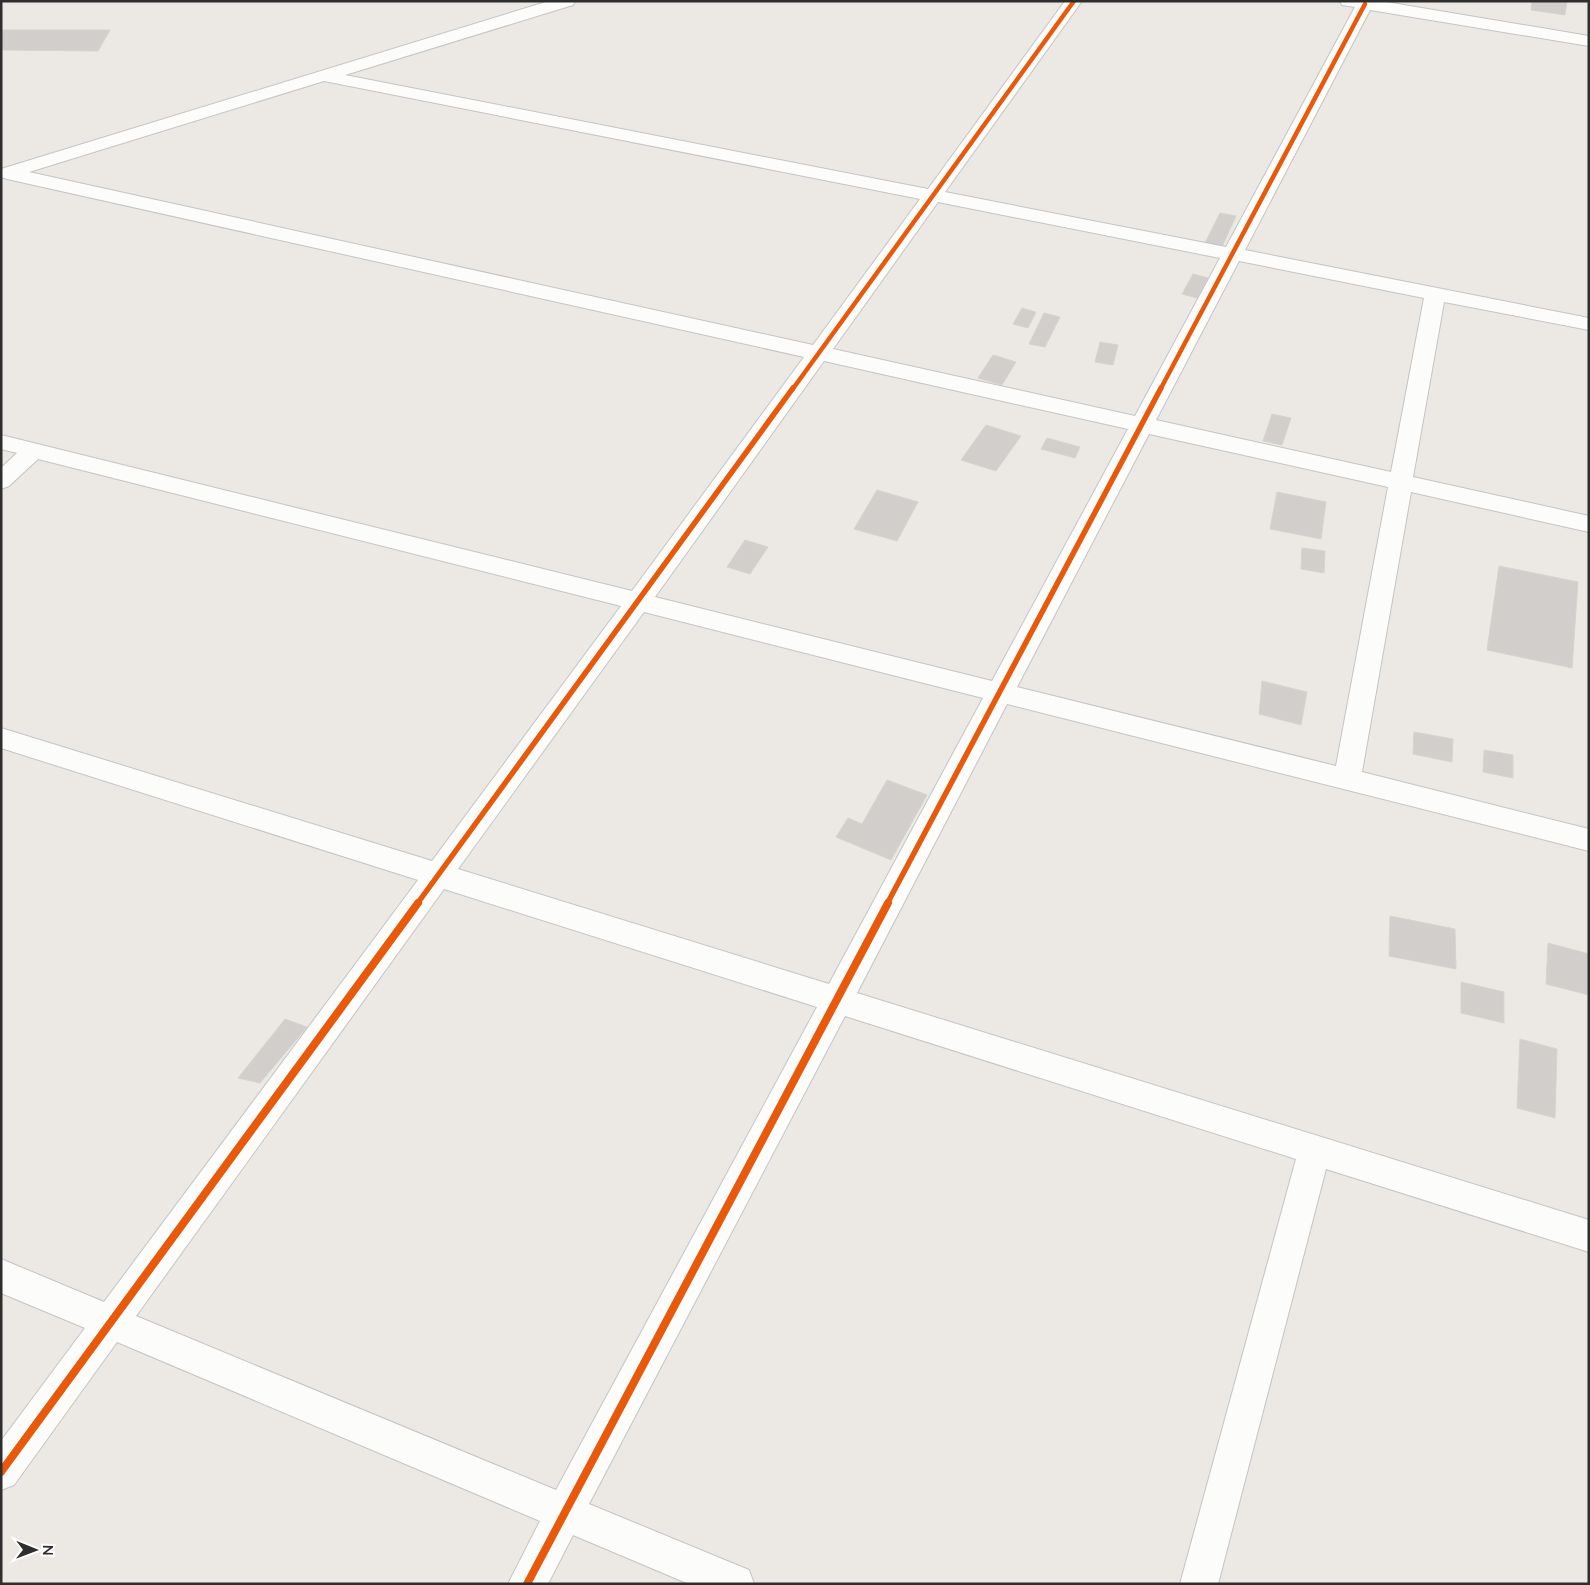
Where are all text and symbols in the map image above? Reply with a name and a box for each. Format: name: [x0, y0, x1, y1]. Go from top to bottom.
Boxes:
north arrow: [10, 1525, 60, 1575]
text: N: [40, 1545, 57, 1556]

